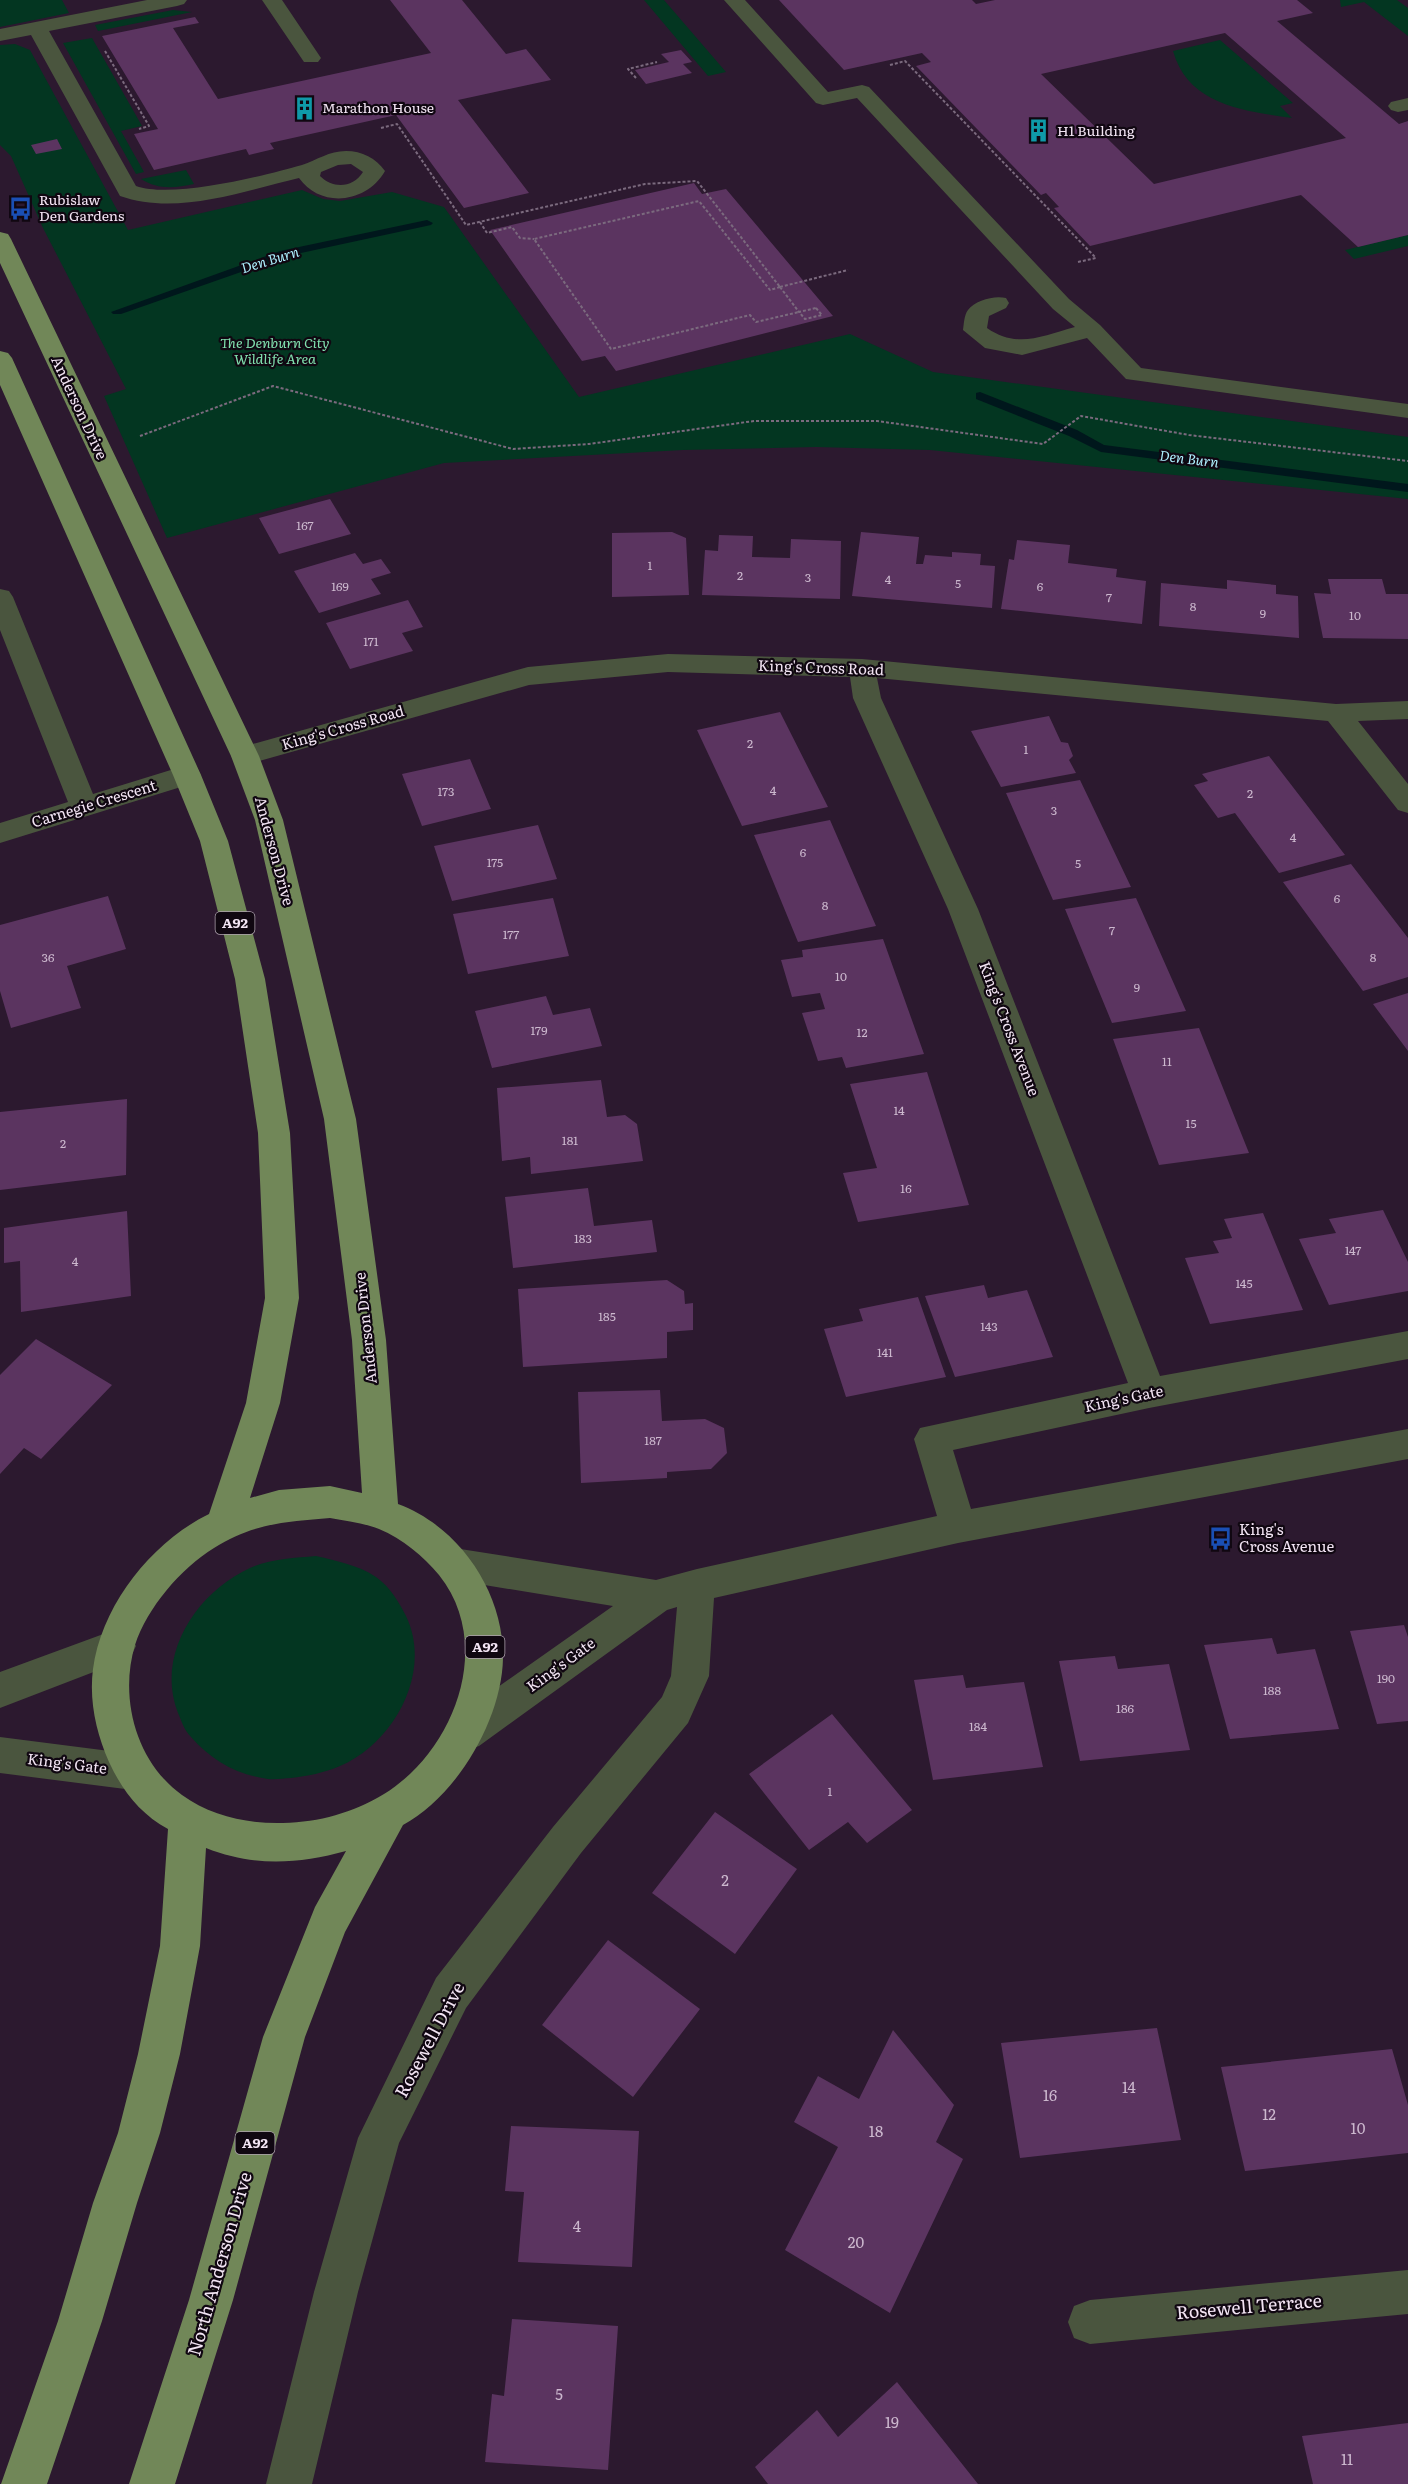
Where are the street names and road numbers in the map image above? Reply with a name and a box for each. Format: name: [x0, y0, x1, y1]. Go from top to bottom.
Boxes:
street label: Anderson Drive: [46, 352, 115, 463]
street label: King's Cross Road: [757, 653, 885, 680]
street label: King's Cross Road: [279, 698, 407, 755]
street label: Carnegie Crescent: [28, 773, 159, 832]
street label: Anderson Drive: [250, 793, 301, 908]
road number: A92: [216, 912, 254, 934]
street label: King's Cross Avenue: [974, 958, 1047, 1099]
street label: Anderson Drive: [347, 1271, 382, 1385]
street label: King's Gate: [1082, 1378, 1165, 1417]
street label: King's Gate: [521, 1631, 599, 1697]
road number: A92: [466, 1636, 504, 1658]
street label: King's Gate: [26, 1746, 109, 1779]
street label: Rosewell Drive: [387, 1977, 470, 2102]
road number: A92: [236, 2132, 274, 2154]
street label: North Anderson Drive: [179, 2168, 258, 2359]
street label: Rosewell Terrace: [1175, 2286, 1323, 2325]

